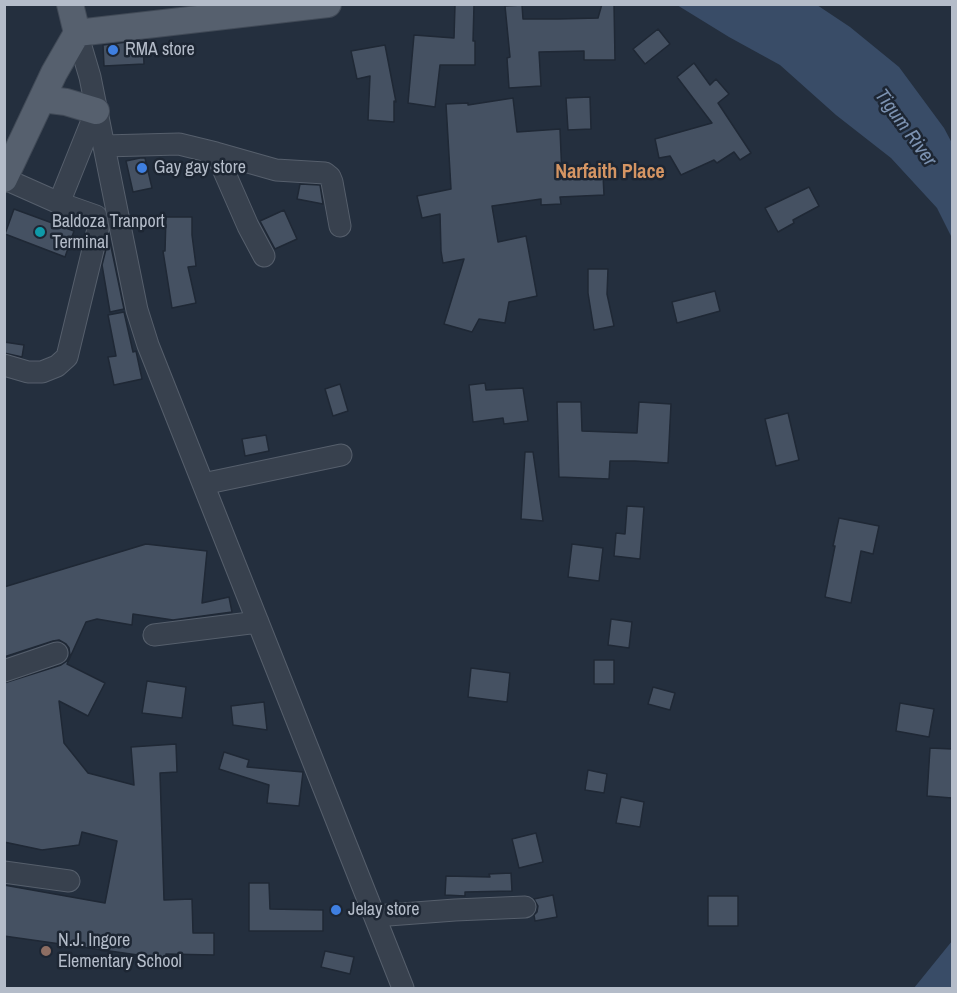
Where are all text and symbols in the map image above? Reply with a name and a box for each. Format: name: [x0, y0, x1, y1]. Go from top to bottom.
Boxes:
place label: RMA store: [125, 39, 195, 61]
marker: RMA store: [106, 43, 120, 57]
water label: Tigum River: [869, 85, 941, 171]
place label: Gay gay store: [154, 157, 246, 179]
marker: Gay gay store: [135, 161, 149, 175]
district label: Narfaith Place: [555, 161, 665, 185]
place label: Baldoza Tranport Terminal: [52, 211, 165, 254]
marker: Baldoza Tranport Terminal: [33, 225, 47, 239]
place label: Jelay store: [348, 899, 419, 921]
marker: Jelay store: [329, 903, 343, 917]
place label: N.J. Ingore Elementary School: [58, 930, 182, 972]
marker: N.J. Ingore Elementary School: [39, 944, 53, 958]

